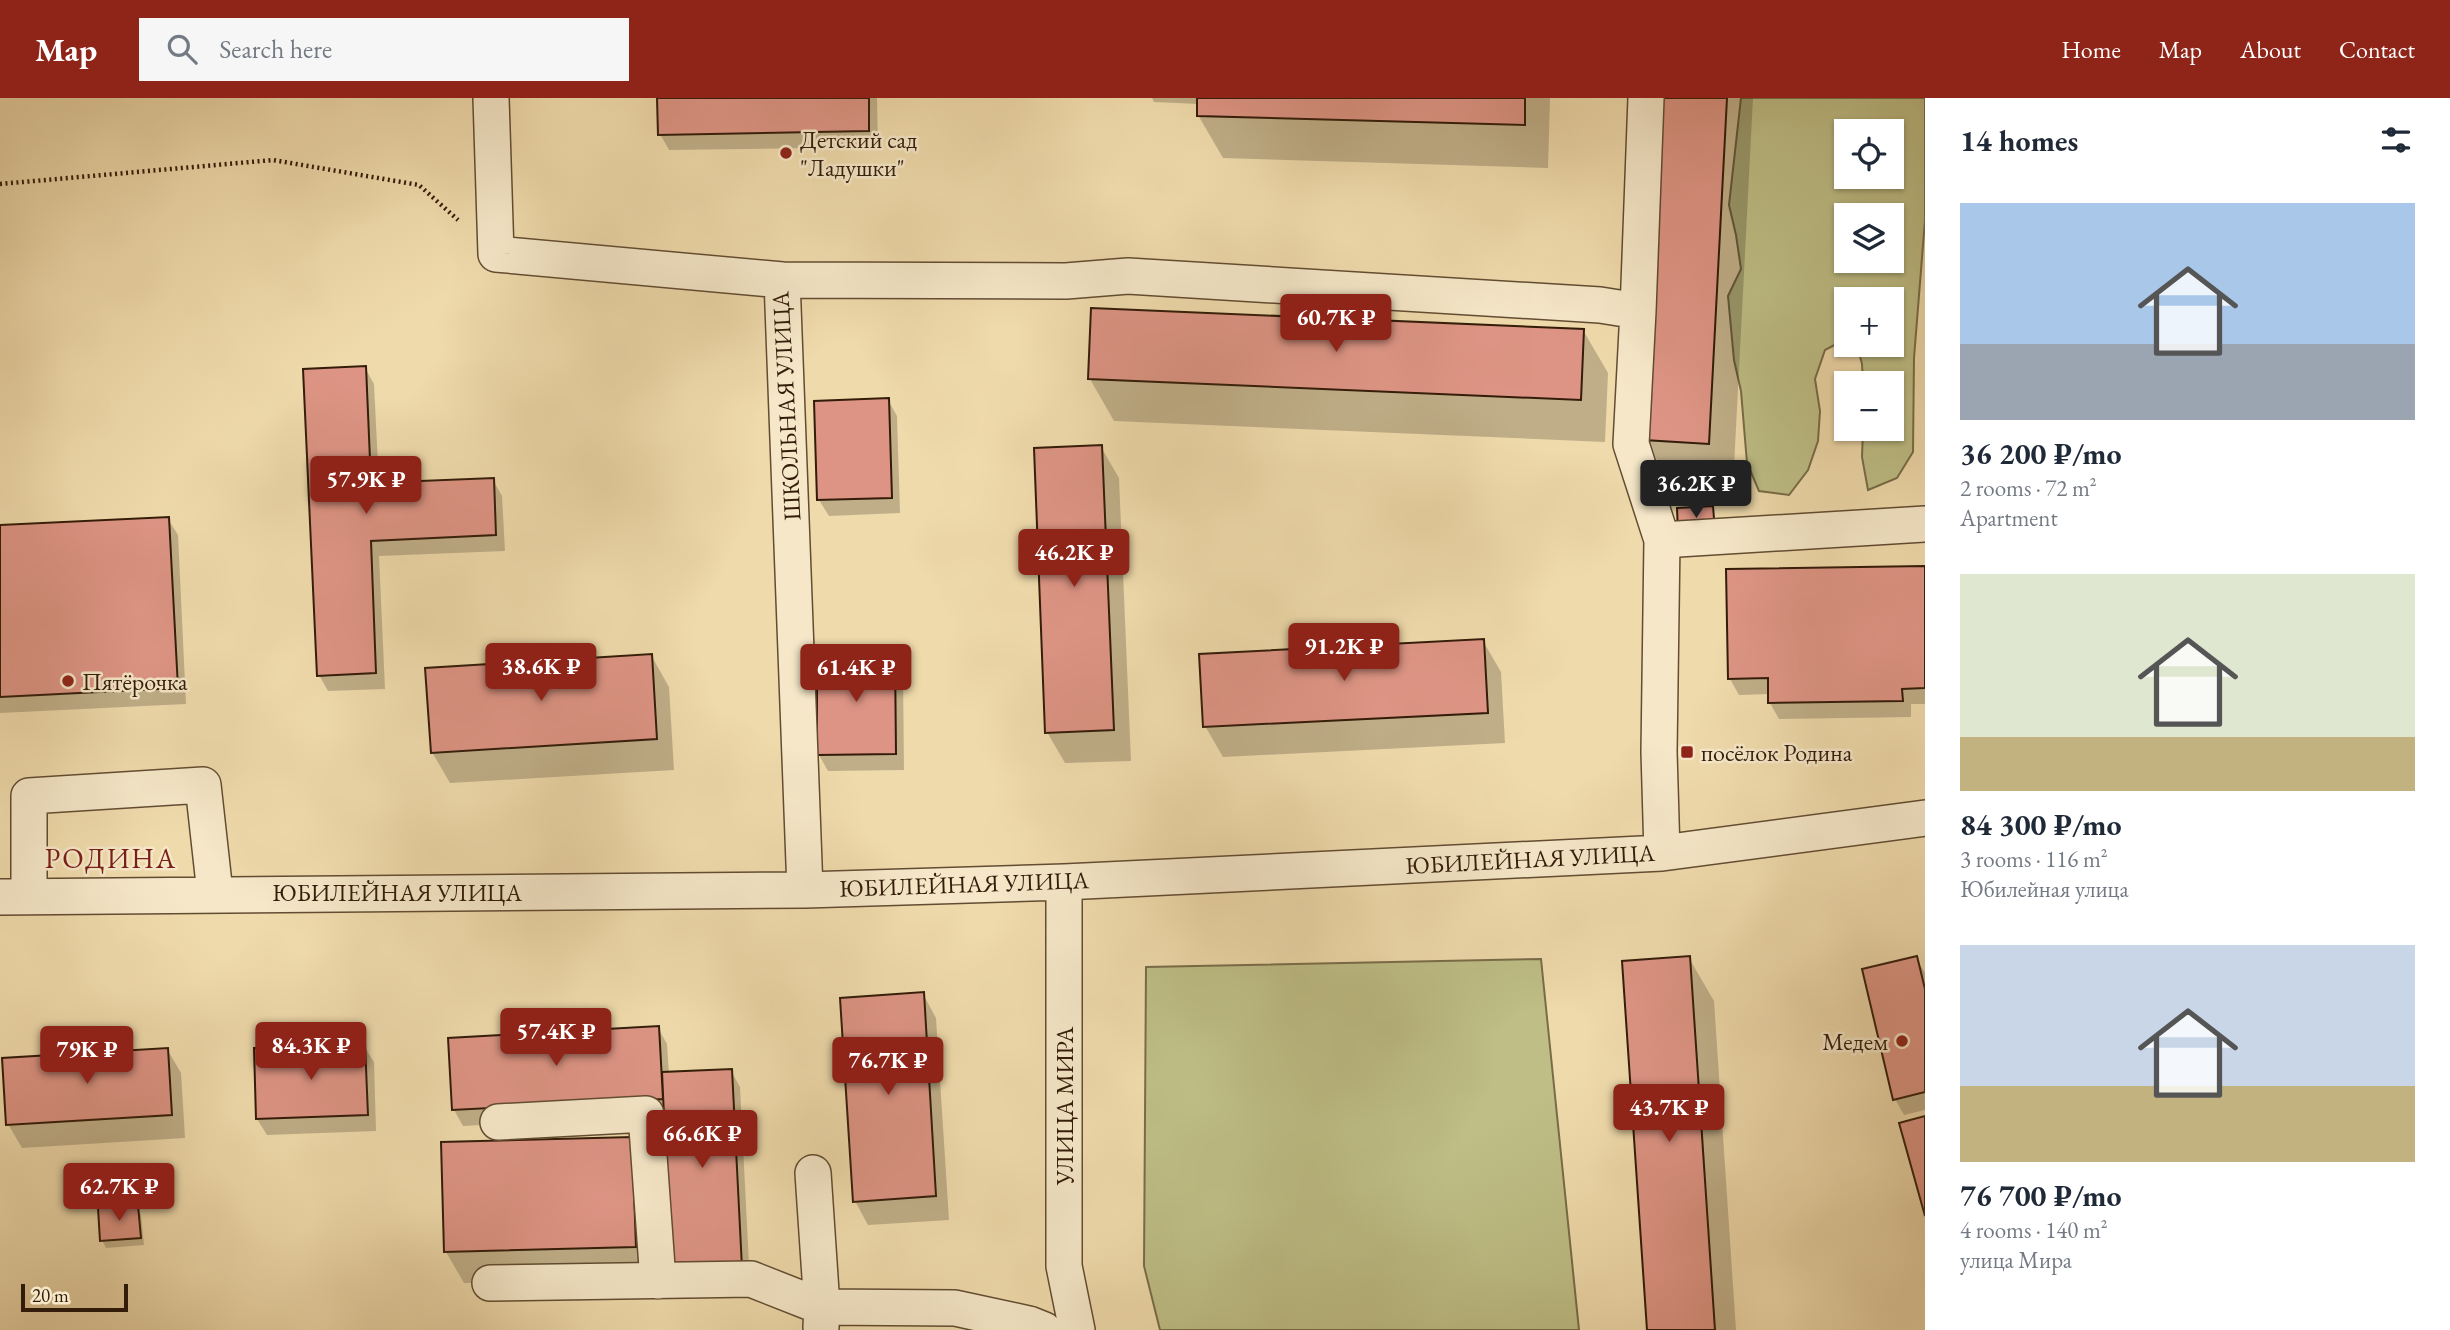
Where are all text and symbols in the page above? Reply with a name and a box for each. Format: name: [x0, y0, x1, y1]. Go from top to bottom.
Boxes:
search box: [139, 18, 629, 81]
text: Map: [35, 28, 97, 71]
icon: search: [163, 30, 201, 68]
text: Search here: [219, 32, 332, 66]
text: Home: [2061, 34, 2121, 65]
text: Map: [2159, 34, 2202, 65]
text: About: [2240, 34, 2301, 65]
text: Contact: [2339, 34, 2415, 65]
map controls: [1834, 119, 1904, 441]
button: locate: [1834, 119, 1904, 189]
text: 14 homes: [1960, 121, 2078, 160]
icon: filters: [2377, 121, 2415, 159]
place label: Детский сад "Ладушки": [800, 124, 917, 183]
marker: Детский сад "Ладушки": [778, 145, 794, 161]
button: layers: [1834, 203, 1904, 273]
icon: home: [2125, 248, 2251, 374]
button: +: [1834, 287, 1904, 357]
street label: ШКОЛЬНАЯ УЛИЦА: [764, 290, 807, 521]
pin: 60.7K ₽: [1271, 294, 1401, 354]
text: 60.7K ₽: [1296, 302, 1376, 332]
button: −: [1834, 371, 1904, 441]
text: 36 200 ₽/mo: [1960, 434, 2122, 473]
pin: 57.9K ₽: [301, 456, 431, 516]
pin: 36.2K ₽: [1631, 460, 1761, 520]
text: 57.9K ₽: [326, 464, 406, 494]
text: 36.2K ₽: [1656, 468, 1736, 498]
text: 2 rooms · 72 m²: [1960, 473, 2097, 503]
text: Apartment: [1960, 503, 2058, 533]
pin: 46.2K ₽: [1009, 530, 1139, 589]
text: 46.2K ₽: [1034, 537, 1114, 567]
icon: home: [2125, 619, 2251, 745]
pin: 91.2K ₽: [1279, 624, 1409, 683]
text: 91.2K ₽: [1304, 631, 1384, 661]
pin: 38.6K ₽: [476, 644, 606, 703]
pin: 61.4K ₽: [791, 644, 921, 704]
text: 38.6K ₽: [501, 651, 581, 681]
text: 61.4K ₽: [816, 652, 896, 682]
place label: Пятёрочка: [82, 666, 188, 697]
marker: Пятёрочка: [60, 673, 76, 689]
place label: посёлок Родина: [1701, 737, 1853, 768]
marker: посёлок Родина: [1679, 744, 1695, 760]
text: 84 300 ₽/mo: [1960, 805, 2122, 844]
street label: ЮБИЛЕЙНАЯ УЛИЦА: [1404, 837, 1656, 881]
district label: РОДИНА: [45, 840, 177, 876]
text: 3 rooms · 116 m²: [1960, 844, 2108, 874]
street label: ЮБИЛЕЙНАЯ УЛИЦА: [839, 864, 1090, 904]
text: Юбилейная улица: [1960, 874, 2129, 904]
street label: ЮБИЛЕЙНАЯ УЛИЦА: [272, 877, 522, 908]
icon: home: [2125, 990, 2251, 1116]
pin: 57.4K ₽: [491, 1009, 621, 1068]
text: 57.4K ₽: [516, 1016, 596, 1046]
pin: 84.3K ₽: [246, 1023, 376, 1082]
pin: 79K ₽: [38, 1026, 136, 1086]
street label: УЛИЦА МИРА: [1049, 1026, 1080, 1186]
place label: Медем: [1822, 1026, 1888, 1057]
text: 84.3K ₽: [271, 1030, 351, 1060]
marker: Медем: [1894, 1033, 1910, 1049]
text: 79K ₽: [56, 1034, 118, 1064]
pin: 76.7K ₽: [823, 1038, 953, 1097]
text: 76.7K ₽: [848, 1045, 928, 1075]
pin: 43.7K ₽: [1604, 1084, 1734, 1144]
text: 43.7K ₽: [1629, 1092, 1709, 1122]
pin: 66.6K ₽: [637, 1110, 767, 1170]
text: 66.6K ₽: [662, 1118, 742, 1148]
pin: 62.7K ₽: [54, 1164, 184, 1223]
text: 62.7K ₽: [79, 1171, 159, 1201]
text: 76 700 ₽/mo: [1960, 1176, 2122, 1215]
text: 4 rooms · 140 m²: [1960, 1215, 2108, 1245]
text: улица Мира: [1960, 1245, 2072, 1275]
scale bar: [21, 1281, 128, 1313]
text: 20 m: [32, 1283, 69, 1308]

